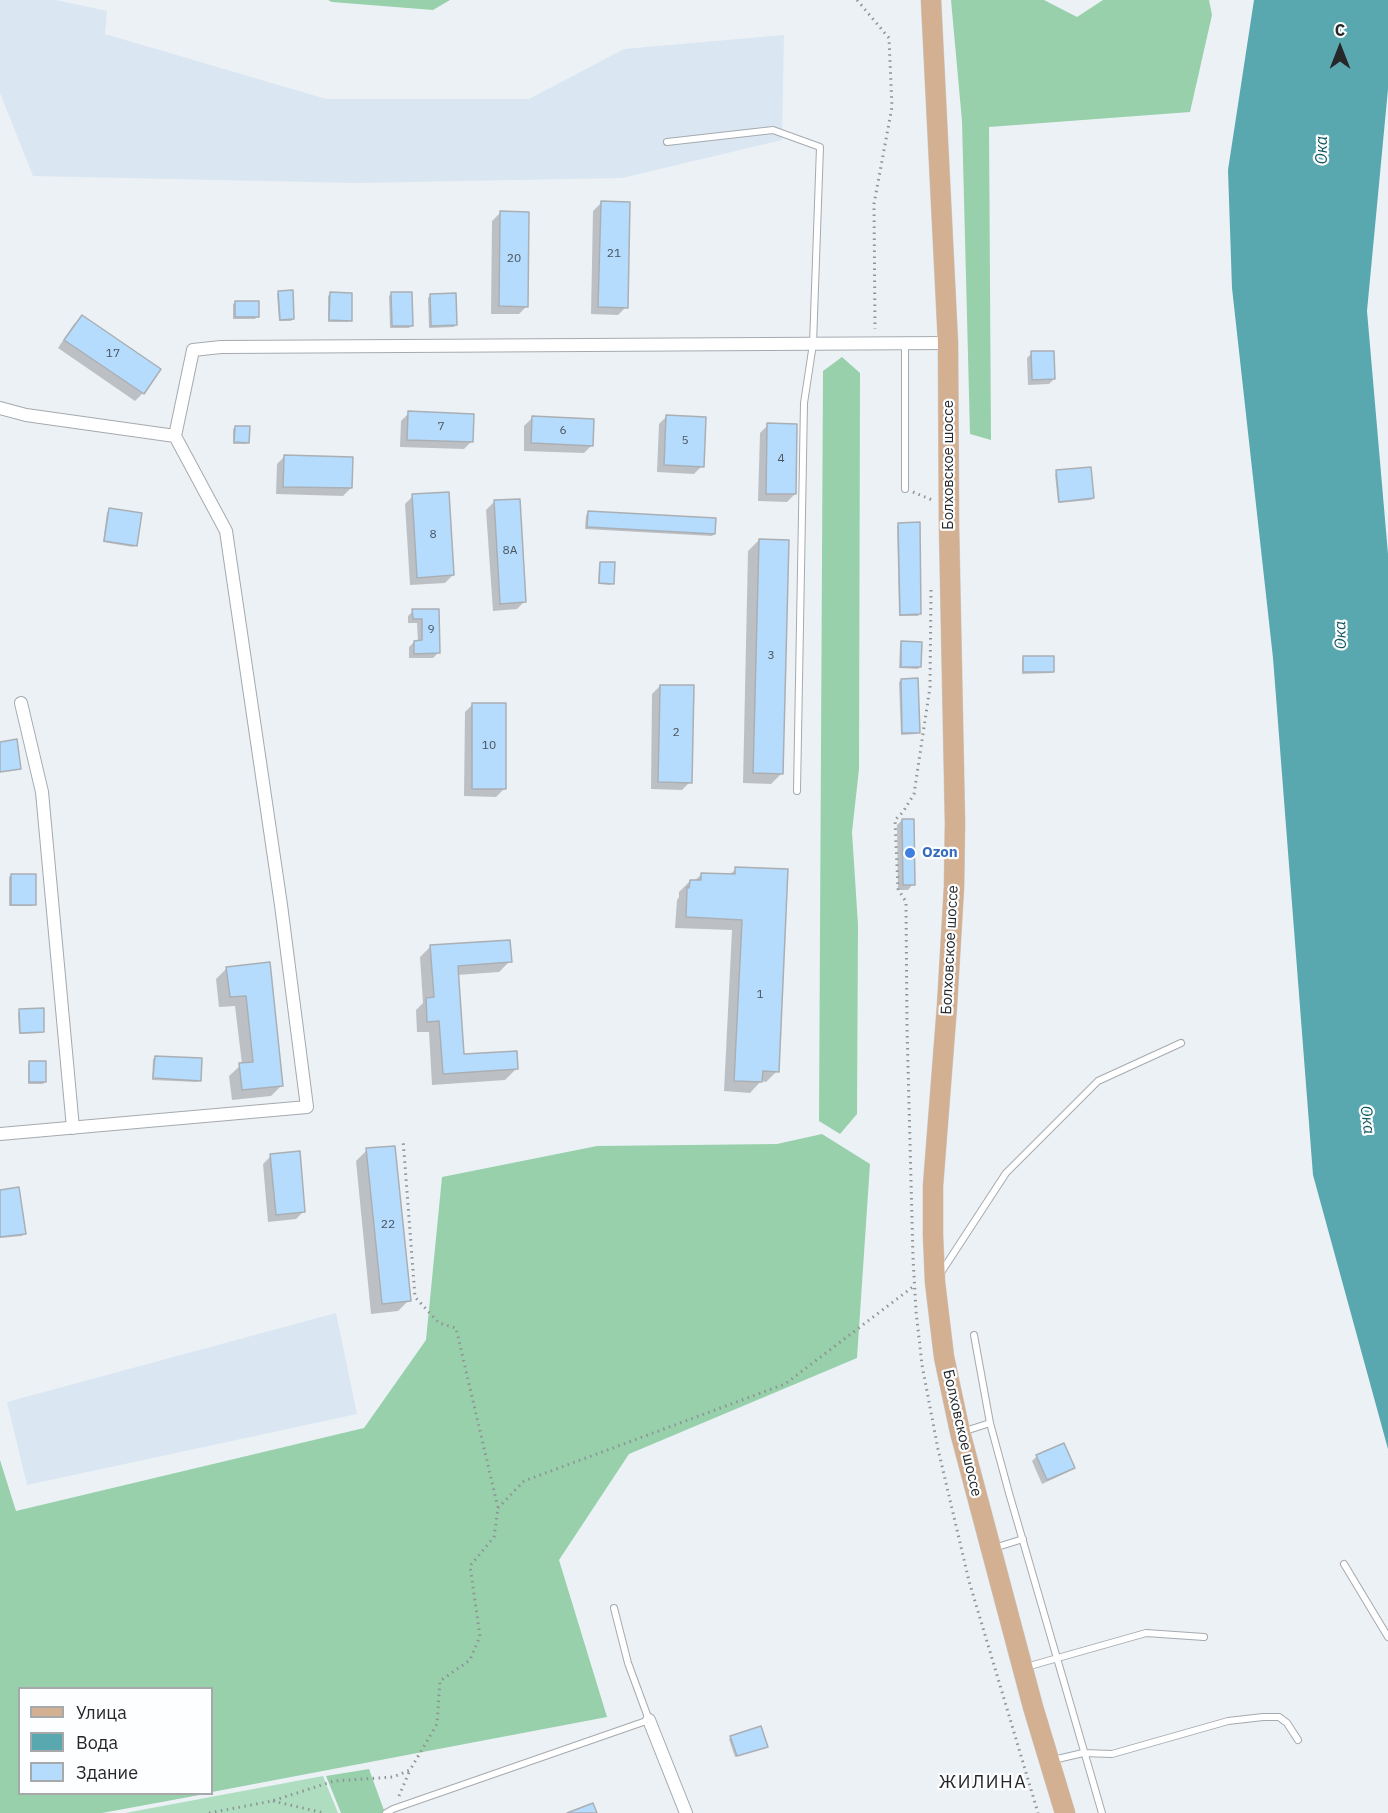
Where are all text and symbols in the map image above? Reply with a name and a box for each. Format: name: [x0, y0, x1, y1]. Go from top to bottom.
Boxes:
north arrow: [1310, 18, 1370, 78]
text: С: [1335, 20, 1345, 40]
water label: Ока: [1312, 136, 1332, 164]
house number: 21: [607, 247, 621, 261]
house number: 20: [507, 252, 521, 266]
house number: 17: [106, 347, 120, 361]
street label: Болховское шоссе: [940, 400, 958, 530]
house number: 7: [437, 420, 445, 434]
house number: 6: [559, 424, 567, 438]
house number: 5: [681, 434, 689, 448]
house number: 4: [777, 452, 785, 466]
house number: 8: [429, 528, 437, 542]
house number: 8А: [503, 544, 517, 558]
water label: Ока: [1331, 620, 1351, 650]
house number: 9: [427, 623, 435, 637]
house number: 3: [767, 649, 775, 663]
house number: 2: [672, 726, 680, 740]
house number: 10: [482, 739, 496, 753]
place label: Ozon: [922, 844, 958, 862]
marker: Ozon: [903, 846, 917, 860]
street label: Болховское шоссе: [938, 885, 962, 1015]
house number: 1: [756, 988, 764, 1002]
water label: Ока: [1356, 1105, 1378, 1135]
house number: 22: [381, 1218, 395, 1232]
street label: Болховское шоссе: [939, 1368, 985, 1498]
legend: [18, 1687, 213, 1795]
text: Улица: [76, 1701, 127, 1724]
text: Вода: [76, 1731, 118, 1754]
text: Здание: [76, 1761, 138, 1784]
district label: ЖИЛИНА: [939, 1772, 1027, 1794]

